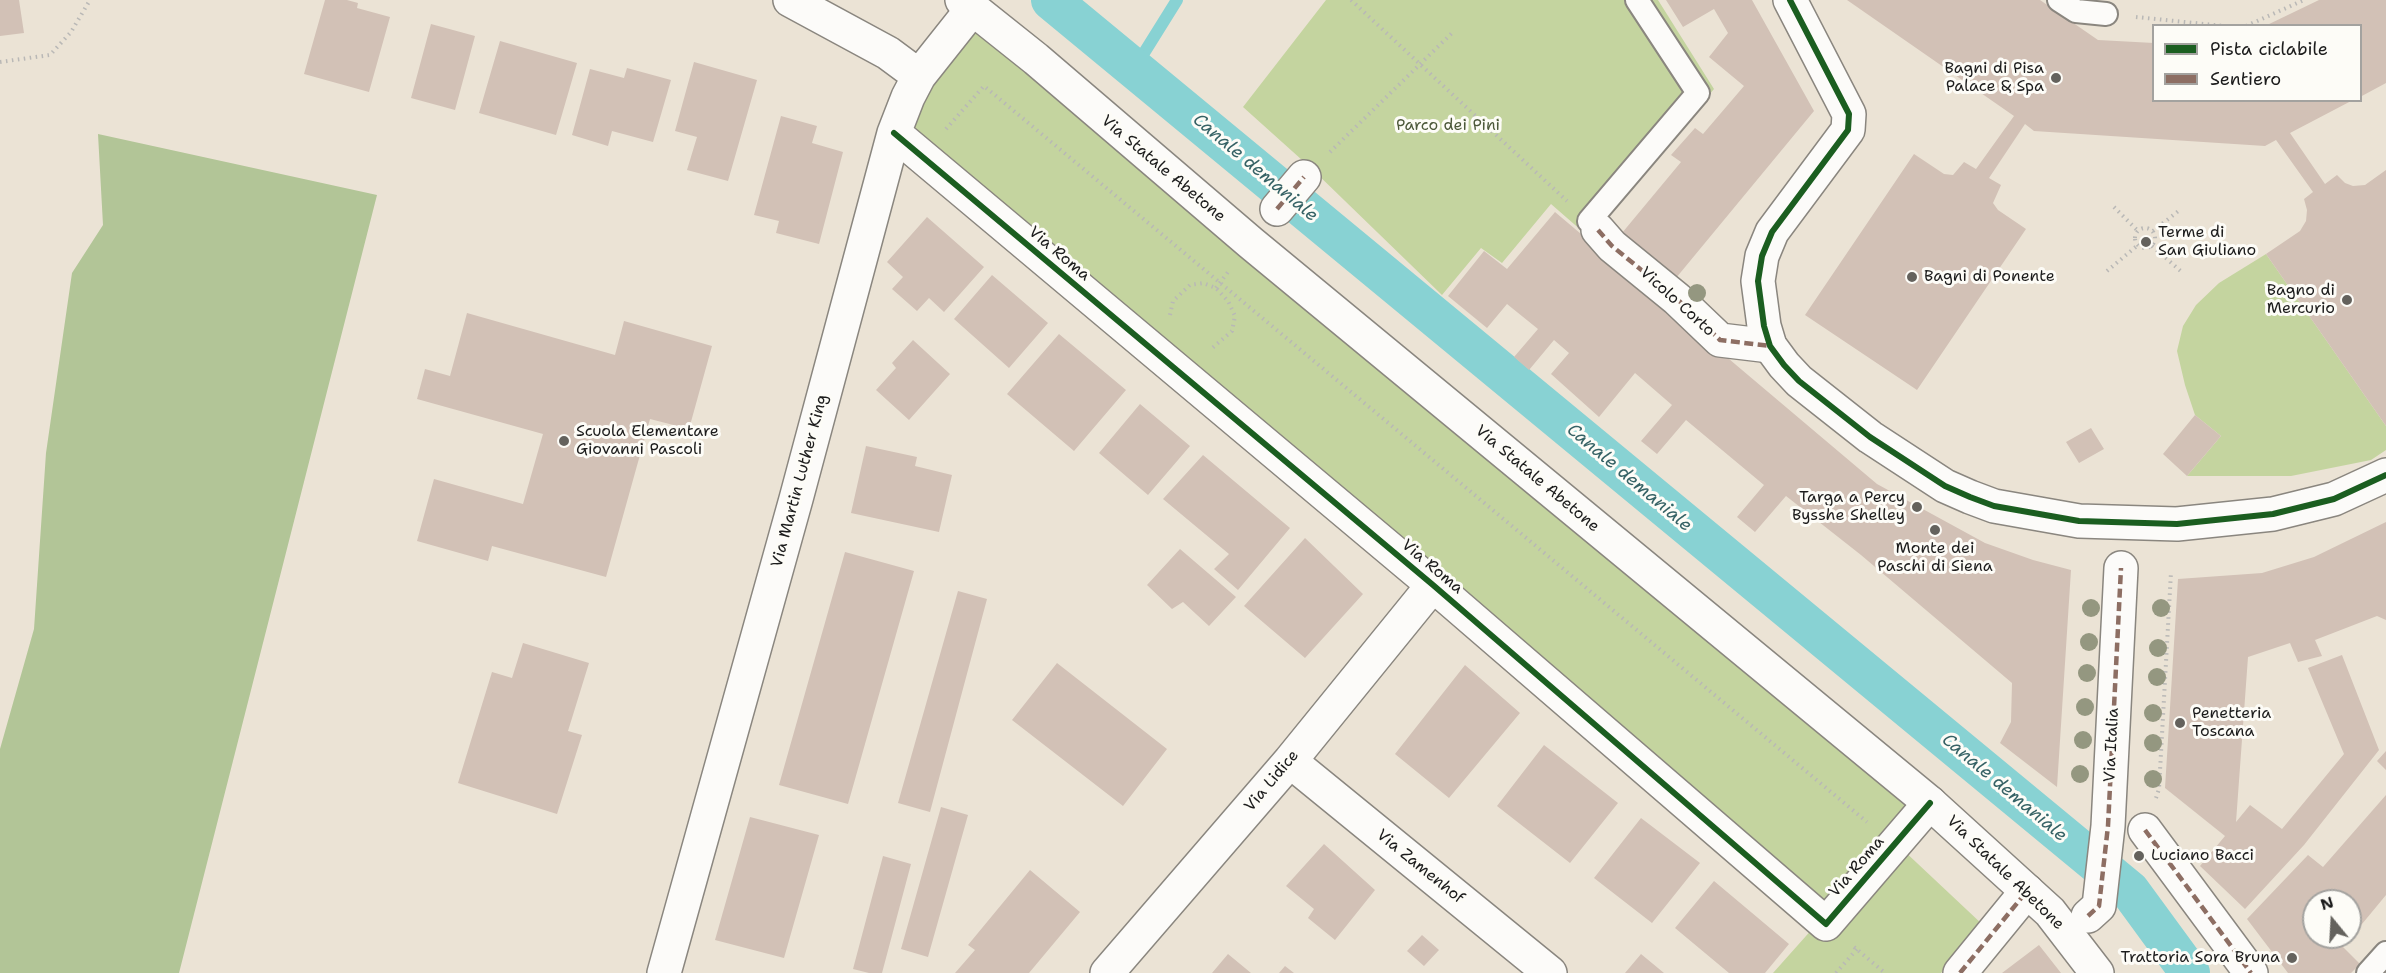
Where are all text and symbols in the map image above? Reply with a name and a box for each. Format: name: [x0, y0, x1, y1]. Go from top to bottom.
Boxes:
legend: [2152, 24, 2362, 102]
text: Pista ciclabile: [2210, 37, 2328, 61]
place label: Bagni di Pisa Palace & Spa: [1944, 59, 2044, 97]
text: Sentiero: [2210, 67, 2281, 91]
marker: Bagni di Pisa Palace & Spa: [2049, 71, 2063, 85]
water label: Canale demaniale: [1188, 109, 1322, 227]
street label: Via Statale Abetone: [1097, 111, 1229, 227]
park label: Parco dei Pini: [1396, 116, 1500, 136]
street label: Via Roma: [1024, 223, 1094, 285]
place label: Terme di San Giuliano: [2158, 223, 2256, 261]
marker: Terme di San Giuliano: [2139, 235, 2153, 249]
street label: Vicolo Corto: [1636, 263, 1718, 341]
place label: Bagni di Ponente: [1924, 267, 2055, 287]
marker: Bagni di Ponente: [1905, 270, 1919, 284]
place label: Bagno di Mercurio: [2267, 281, 2335, 319]
marker: Bagno di Mercurio: [2340, 293, 2354, 307]
street label: Via Martin Luther King: [768, 392, 832, 570]
water label: Canale demaniale: [1562, 419, 1696, 537]
street label: Via Statale Abetone: [1471, 421, 1603, 537]
place label: Scuola Elementare Giovanni Pascoli: [576, 422, 719, 460]
marker: Scuola Elementare Giovanni Pascoli: [557, 434, 571, 448]
place label: Targa a Percy Bysshe Shelley: [1792, 488, 1905, 526]
marker: Targa a Percy Bysshe Shelley: [1910, 500, 1924, 514]
marker: Monte dei Paschi di Siena: [1928, 523, 1942, 537]
street label: Via Roma: [1397, 536, 1467, 598]
place label: Monte dei Paschi di Siena: [1877, 539, 1993, 577]
place label: Penetteria Toscana: [2192, 704, 2271, 742]
street label: Via Italia: [2100, 707, 2124, 783]
marker: Penetteria Toscana: [2173, 716, 2187, 730]
water label: Canale demaniale: [1937, 729, 2071, 847]
street label: Via Lidice: [1241, 746, 1303, 816]
street label: Via Statale Abetone: [1942, 812, 2068, 934]
street label: Via Zamenhof: [1372, 826, 1468, 908]
street label: Via Roma: [1825, 833, 1889, 901]
place label: Luciano Bacci: [2151, 846, 2254, 866]
marker: Luciano Bacci: [2132, 849, 2146, 863]
north arrow: [2302, 889, 2362, 949]
text: N: [2318, 891, 2336, 915]
place label: Trattoria Sora Bruna: [2121, 948, 2280, 968]
marker: Trattoria Sora Bruna: [2285, 951, 2299, 965]

